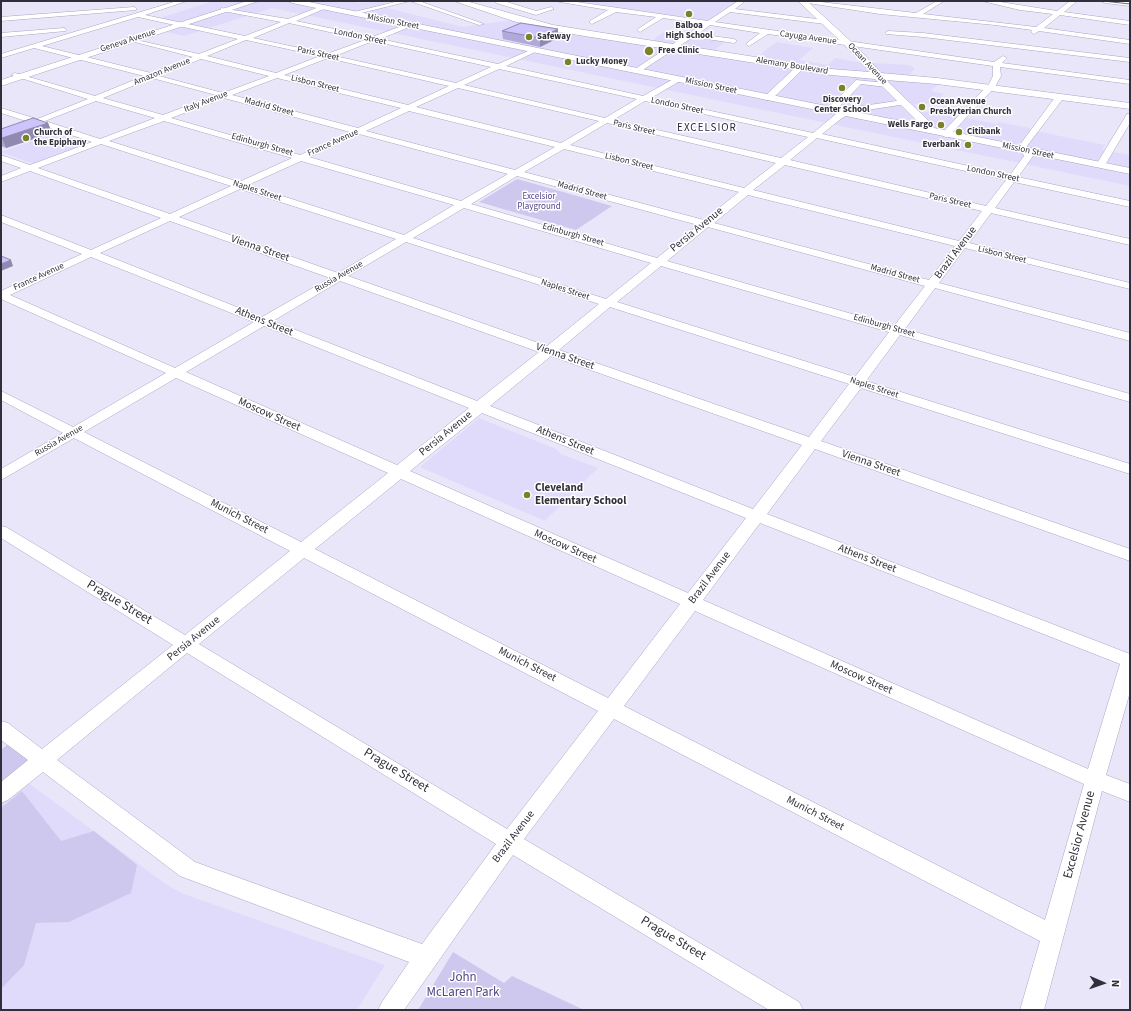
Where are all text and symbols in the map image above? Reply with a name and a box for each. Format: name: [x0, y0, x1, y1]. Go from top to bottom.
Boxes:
marker: Balboa High School: [684, 9, 694, 19]
street label: Mission Street: [366, 12, 420, 32]
place label: Balboa High School: [665, 21, 713, 42]
street label: London Street: [333, 26, 387, 48]
street label: Geneva Avenue: [99, 27, 157, 55]
street label: Cayuga Avenue: [779, 29, 837, 47]
marker: Safeway: [524, 32, 534, 42]
place label: Safeway: [537, 32, 571, 42]
street label: Ocean Avenue: [845, 41, 889, 87]
street label: Paris Street: [296, 44, 340, 64]
marker: Free Clinic: [643, 45, 655, 57]
place label: Free Clinic: [658, 46, 699, 56]
street label: Alemany Boulevard: [755, 55, 829, 77]
street label: Amazon Avenue: [132, 56, 192, 88]
marker: Lucky Money: [563, 57, 573, 67]
place label: Lucky Money: [576, 57, 628, 67]
street label: Lisbon Street: [290, 73, 340, 95]
street label: Mission Street: [684, 75, 738, 97]
marker: Discovery Center School: [837, 83, 847, 93]
street label: Italy Avenue: [183, 89, 229, 115]
street label: Madrid Street: [243, 95, 295, 119]
street label: London Street: [650, 95, 704, 117]
place label: Discovery Center School: [814, 95, 870, 116]
place label: Ocean Avenue Presbyterian Church: [930, 97, 1011, 118]
marker: Ocean Avenue Presbyterian Church: [917, 102, 927, 112]
street label: Paris Street: [612, 118, 656, 138]
place label: Wells Fargo: [888, 120, 933, 130]
marker: Wells Fargo: [936, 120, 946, 130]
district label: EXCELSIOR: [677, 122, 737, 136]
street label: France Avenue: [306, 127, 360, 159]
marker: Citibank: [954, 127, 964, 137]
place label: Citibank: [967, 127, 1001, 137]
place label: Church of the Epiphany: [34, 128, 86, 149]
street label: Edinburgh Street: [230, 131, 294, 159]
marker: Church of the Epiphany: [21, 133, 31, 143]
place label: Everbank: [922, 140, 960, 150]
marker: Everbank: [963, 140, 973, 150]
street label: Mission Street: [1001, 140, 1055, 162]
street label: Lisbon Street: [604, 151, 654, 173]
street label: London Street: [966, 163, 1020, 185]
street label: Naples Street: [231, 178, 283, 204]
street label: Madrid Street: [556, 179, 608, 203]
street label: Paris Street: [928, 191, 972, 211]
park label: Excelsior Playground: [517, 192, 561, 213]
street label: Persia Avenue: [668, 205, 726, 255]
street label: Edinburgh Street: [541, 221, 605, 249]
street label: Brazil Avenue: [932, 224, 980, 282]
street label: Vienna Street: [229, 233, 291, 265]
street label: Lisbon Street: [977, 244, 1027, 266]
street label: Russia Avenue: [313, 259, 365, 295]
street label: France Avenue: [12, 261, 66, 293]
street label: Madrid Street: [869, 262, 921, 286]
street label: Naples Street: [539, 277, 591, 303]
street label: Athens Street: [233, 304, 295, 340]
street label: Edinburgh Street: [852, 312, 916, 340]
street label: Vienna Street: [534, 341, 596, 373]
street label: Naples Street: [848, 375, 900, 401]
street label: Moscow Street: [236, 395, 302, 435]
street label: Persia Avenue: [417, 409, 475, 459]
street label: Russia Avenue: [33, 423, 85, 459]
street label: Athens Street: [534, 423, 596, 459]
street label: Vienna Street: [840, 448, 902, 480]
place label: Cleveland Elementary School: [535, 482, 626, 508]
marker: Cleveland Elementary School: [522, 490, 532, 500]
street label: Munich Street: [208, 497, 270, 537]
street label: Moscow Street: [532, 527, 598, 567]
street label: Athens Street: [836, 542, 898, 576]
street label: Brazil Avenue: [686, 549, 734, 607]
street label: Prague Street: [84, 577, 154, 629]
street label: Persia Avenue: [165, 614, 223, 664]
street label: Munich Street: [496, 645, 558, 685]
street label: Moscow Street: [828, 658, 894, 698]
street label: Prague Street: [361, 745, 431, 797]
street label: Excelsior Avenue: [1061, 789, 1099, 881]
street label: Munich Street: [784, 794, 846, 834]
street label: Brazil Avenue: [490, 808, 538, 866]
street label: Prague Street: [638, 913, 708, 965]
north arrow: [1083, 963, 1123, 1003]
park label: John McLaren Park: [426, 970, 500, 1001]
text: N: [1108, 980, 1123, 987]

